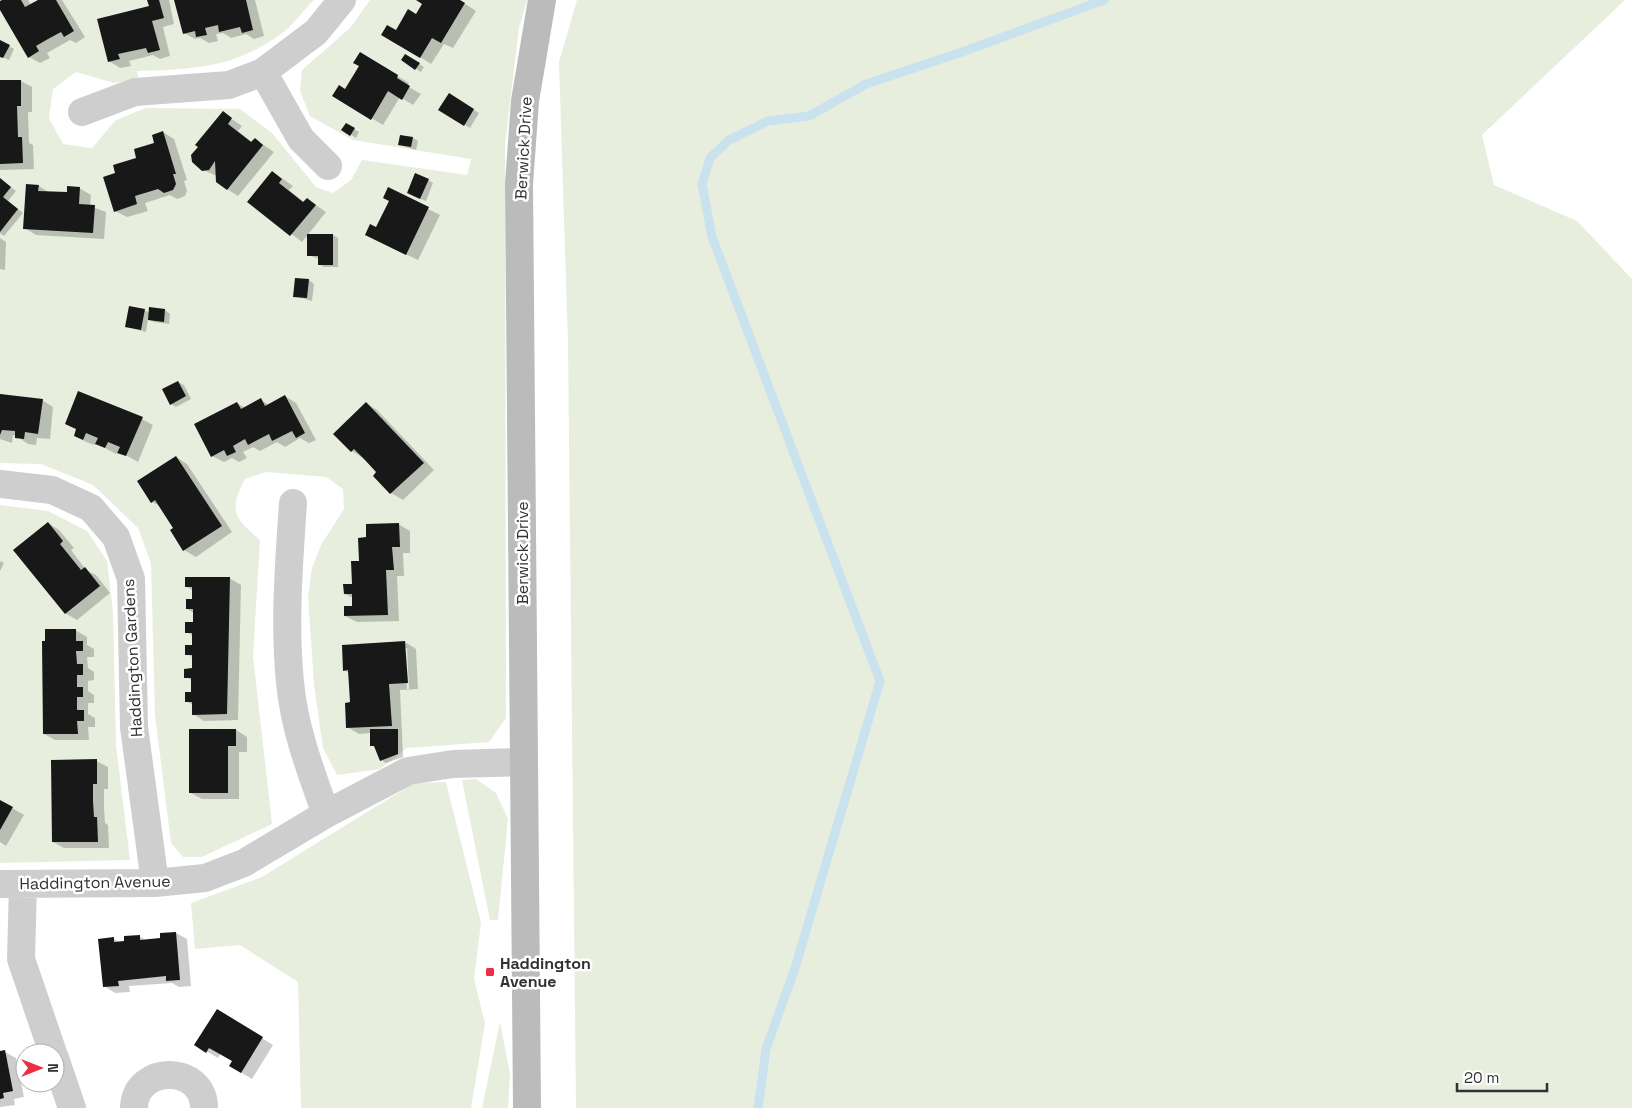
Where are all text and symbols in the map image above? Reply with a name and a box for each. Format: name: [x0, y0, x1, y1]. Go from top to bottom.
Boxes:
street label: Berwick Drive: [510, 96, 537, 200]
street label: Berwick Drive: [512, 501, 533, 605]
street label: Haddington Gardens: [118, 578, 147, 738]
street label: Haddington Avenue: [19, 871, 171, 894]
place label: Haddington Avenue: [500, 953, 591, 992]
marker: Haddington Avenue: [484, 966, 496, 978]
north arrow: [15, 1043, 65, 1093]
scale bar: [1457, 1060, 1547, 1092]
text: N: [44, 1063, 62, 1073]
text: 20 m: [1464, 1068, 1499, 1087]

